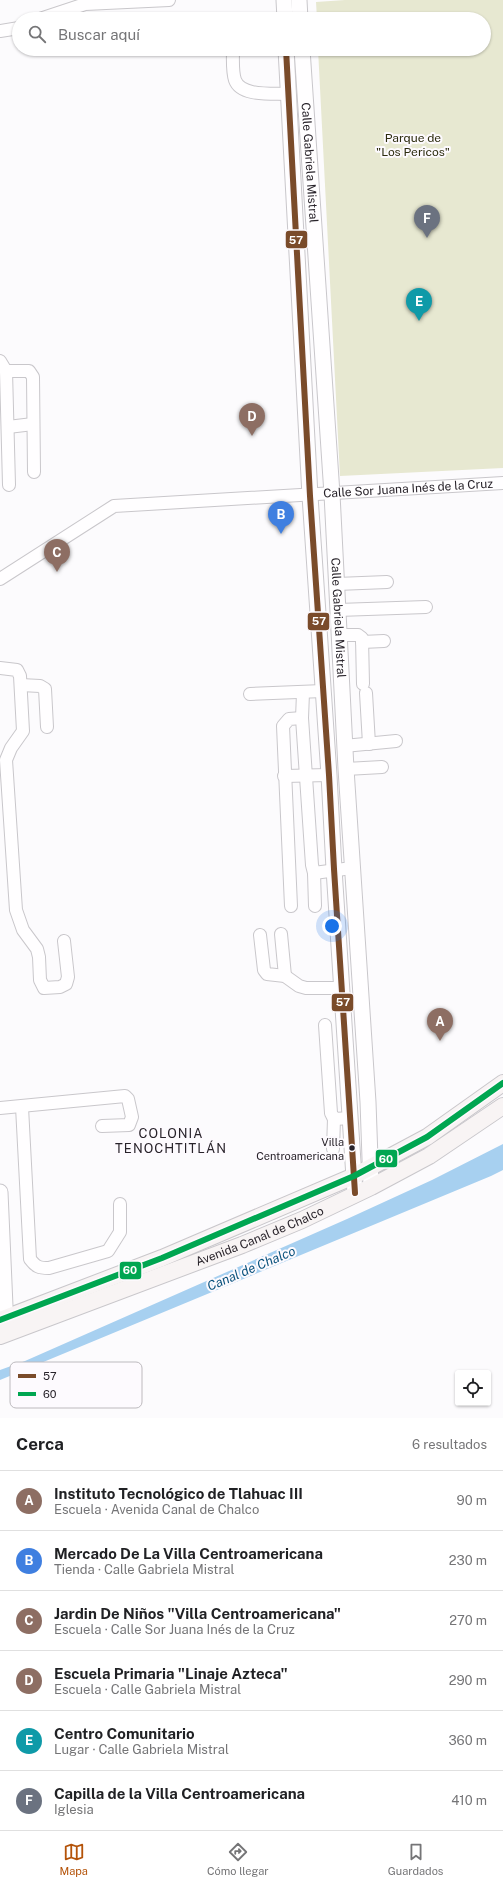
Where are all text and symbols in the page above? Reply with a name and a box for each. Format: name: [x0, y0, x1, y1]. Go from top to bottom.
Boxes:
search box: [12, 12, 491, 56]
icon: search: [26, 23, 48, 45]
text: Buscar aquí: [58, 26, 140, 43]
street label: Calle Gabriela Mistral: [299, 102, 321, 224]
park label: Parque de "Los Pericos": [376, 131, 450, 159]
pin: F: [414, 205, 440, 238]
line badge: 57: [285, 230, 308, 249]
text: 57: [289, 234, 303, 246]
pin: E: [406, 288, 432, 321]
pin: D: [239, 403, 265, 436]
street label: Calle Sor Juana Inés de la Cruz: [323, 477, 494, 501]
pin: B: [268, 501, 294, 534]
pin: C: [44, 539, 70, 572]
street label: Calle Gabriela Mistral: [328, 557, 348, 679]
line badge: 57: [307, 612, 330, 631]
text: 57: [312, 615, 326, 627]
your location: [322, 916, 342, 936]
line badge: 57: [331, 993, 354, 1012]
text: 57: [336, 996, 350, 1008]
pin: A: [427, 1008, 453, 1041]
district label: COLONIA TENOCHTITLÁN: [115, 1126, 227, 1156]
place label: Villa Centroamericana: [256, 1136, 344, 1162]
marker: Villa Centroamericana: [347, 1143, 357, 1153]
line badge: 60: [375, 1149, 398, 1168]
text: 60: [379, 1153, 393, 1165]
street label: Avenida Canal de Chalco: [193, 1203, 325, 1269]
water label: Canal de Chalco: [204, 1242, 298, 1294]
line badge: 60: [119, 1261, 142, 1280]
text: 60: [123, 1264, 137, 1276]
legend: [10, 1362, 142, 1408]
text: 57: [43, 1370, 57, 1382]
map controls: [455, 1370, 491, 1406]
button: locate: [455, 1370, 491, 1406]
text: 60: [43, 1388, 57, 1400]
text: Cerca: [16, 1434, 64, 1454]
text: 6 resultados: [412, 1437, 487, 1452]
text: Instituto Tecnológico de Tlahuac III: [54, 1485, 303, 1502]
text: A: [24, 1493, 34, 1508]
text: 90 m: [457, 1493, 487, 1508]
text: Escuela · Avenida Canal de Chalco: [54, 1502, 259, 1517]
text: Mercado De La Villa Centroamericana: [54, 1545, 323, 1562]
text: B: [25, 1553, 33, 1568]
text: 230 m: [449, 1553, 487, 1568]
text: Tienda · Calle Gabriela Mistral: [54, 1562, 234, 1577]
text: Jardin De Niños "Villa Centroamericana": [54, 1605, 341, 1622]
text: C: [24, 1613, 34, 1628]
text: 270 m: [449, 1613, 487, 1628]
text: Escuela · Calle Sor Juana Inés de la Cruz: [54, 1622, 295, 1637]
text: Escuela Primaria "Linaje Azteca": [54, 1665, 288, 1682]
text: D: [24, 1673, 34, 1688]
text: 290 m: [449, 1673, 487, 1688]
text: Escuela · Calle Gabriela Mistral: [54, 1682, 241, 1697]
text: Centro Comunitario: [54, 1725, 195, 1742]
text: E: [25, 1733, 33, 1748]
text: 360 m: [449, 1733, 487, 1748]
text: Lugar · Calle Gabriela Mistral: [54, 1742, 229, 1757]
text: Capilla de la Villa Centroamericana: [54, 1785, 305, 1802]
text: F: [25, 1793, 33, 1808]
text: 410 m: [451, 1793, 487, 1808]
text: Iglesia: [54, 1802, 94, 1817]
tab: Mapa: [60, 1841, 88, 1877]
tab: Cómo llegar: [207, 1841, 269, 1877]
tab: Guardados: [388, 1841, 443, 1877]

